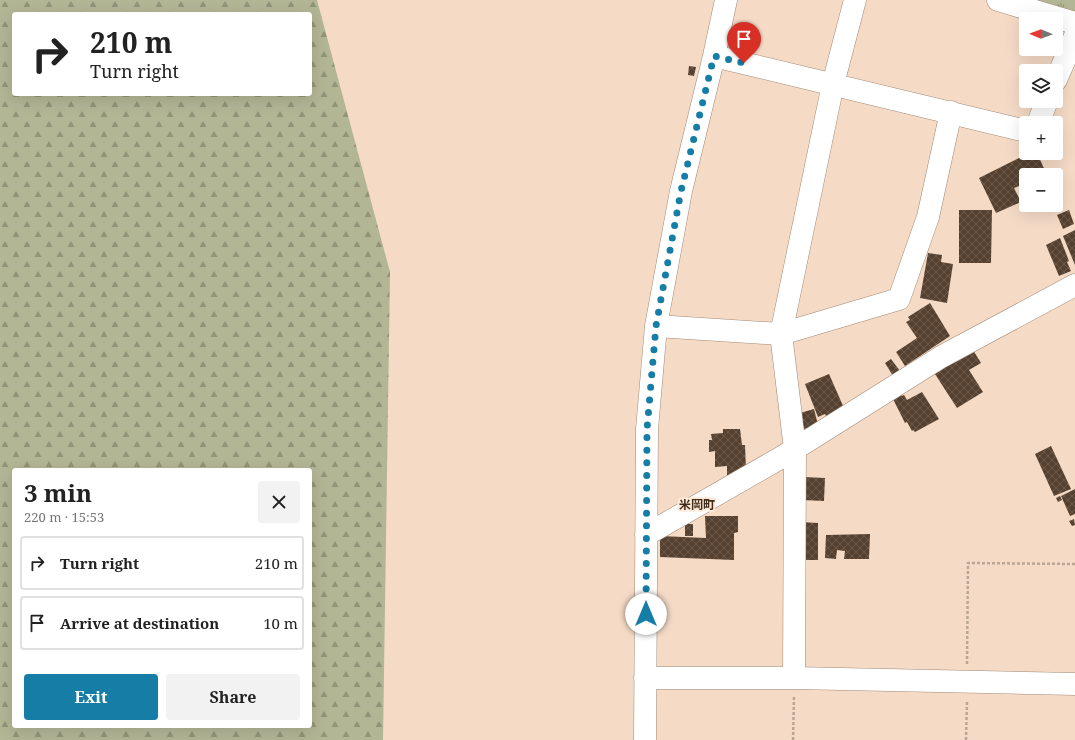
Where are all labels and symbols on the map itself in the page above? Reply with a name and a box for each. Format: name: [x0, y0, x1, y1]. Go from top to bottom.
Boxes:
north arrow: [1019, 12, 1063, 56]
pin: [727, 22, 761, 63]
district label: 米岡町: [679, 496, 715, 513]
position arrow: [625, 593, 667, 635]

